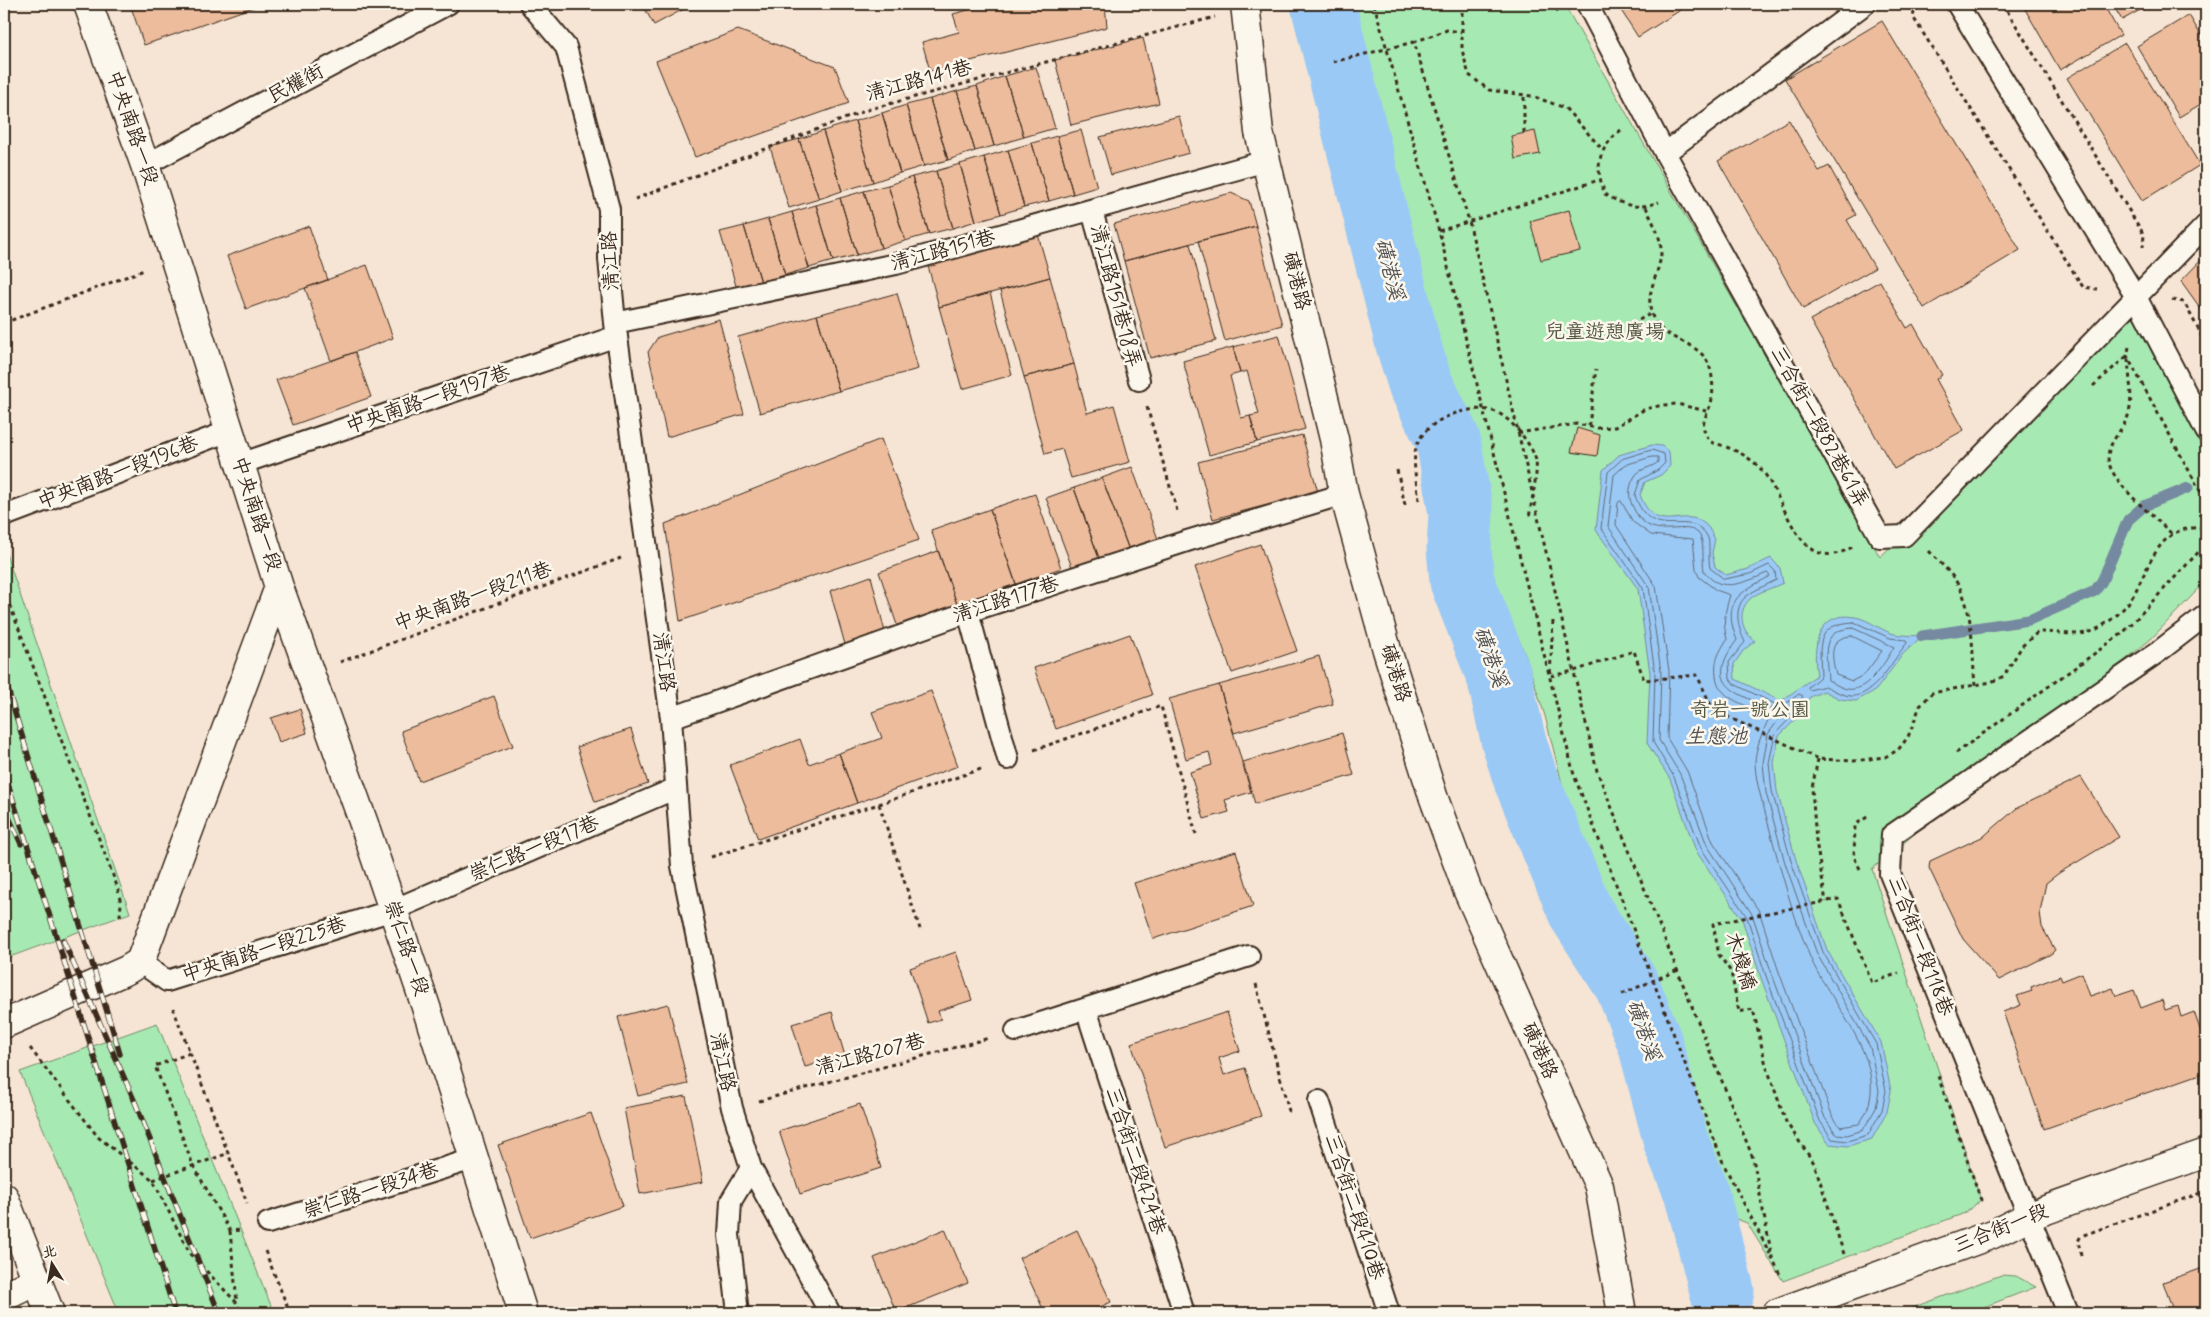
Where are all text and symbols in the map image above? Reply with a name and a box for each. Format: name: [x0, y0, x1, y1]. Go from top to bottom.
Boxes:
street label: 清江路141巷: [863, 54, 976, 108]
street label: 民權街: [263, 58, 329, 110]
street label: 中央南路一段: [100, 67, 164, 189]
street label: 清江路151巷18弄: [1083, 221, 1147, 371]
street label: 清江路151巷: [888, 224, 999, 278]
street label: 清江路: [596, 229, 626, 292]
water label: 磺港溪: [1368, 235, 1410, 304]
street label: 磺港路: [1276, 249, 1317, 314]
park label: 兒童遊憩廣場: [1545, 319, 1665, 346]
street label: 三合街一段82巷61弄: [1763, 341, 1875, 513]
street label: 中央南路一段197巷: [342, 359, 515, 441]
street label: 中央南路一段196巷: [34, 430, 203, 516]
street label: 中央南路一段: [225, 453, 287, 575]
street label: 中央南路一段211巷: [390, 556, 557, 638]
street label: 清江路177巷: [949, 570, 1064, 630]
water label: 磺港溪: [1467, 623, 1514, 692]
street label: 清江路: [645, 630, 681, 695]
street label: 磺港路: [1373, 640, 1417, 707]
park label: 奇岩一號公園: [1690, 697, 1810, 724]
water label: 生態池: [1685, 723, 1748, 751]
street label: 崇仁路一段17巷: [465, 809, 604, 889]
street label: 三合街一段118巷: [1881, 872, 1960, 1021]
street label: 崇仁路一段: [377, 896, 435, 1000]
street label: 中央南路一段225巷: [178, 910, 351, 989]
street label: 木棧橋: [1718, 928, 1762, 994]
water label: 磺港溪: [1620, 996, 1667, 1065]
street label: 磺港路: [1514, 1018, 1564, 1085]
street label: 清江路207巷: [812, 1027, 929, 1083]
street label: 清江路: [703, 1030, 742, 1095]
street label: 三合街二段424巷: [1098, 1084, 1172, 1239]
street label: 三合街二段410巷: [1318, 1130, 1391, 1285]
street label: 崇仁路一段34巷: [300, 1156, 443, 1226]
street label: 三合街一段: [1950, 1198, 2052, 1260]
north arrow: [28, 1240, 78, 1290]
text: 北: [41, 1242, 58, 1262]

